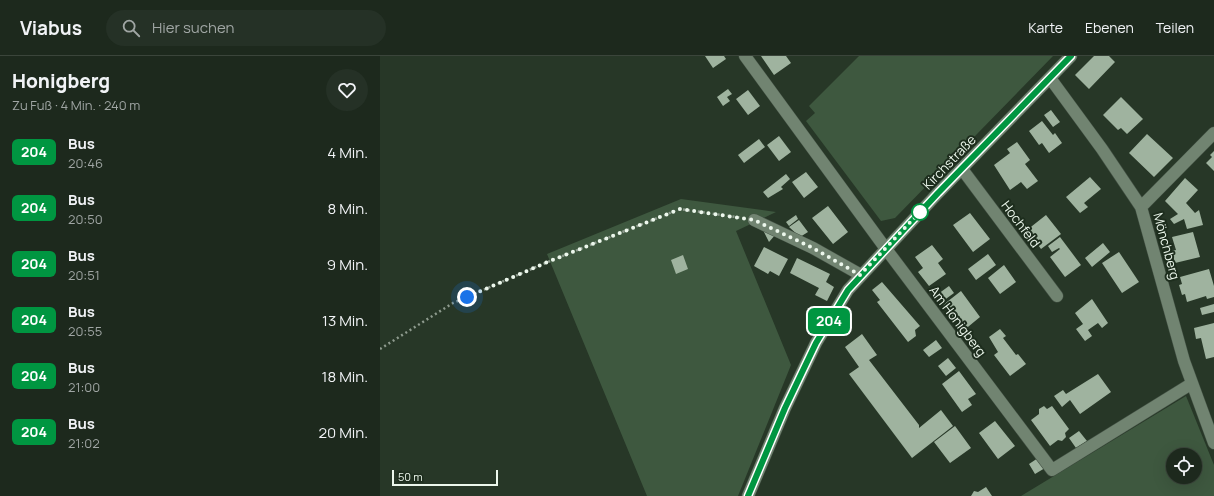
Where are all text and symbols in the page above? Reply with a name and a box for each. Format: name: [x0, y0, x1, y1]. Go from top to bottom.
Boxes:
search box: [106, 10, 386, 46]
text: Viabus: [20, 15, 82, 41]
icon: search: [120, 17, 142, 39]
text: Hier suchen: [152, 17, 234, 38]
text: Karte: [1028, 18, 1063, 37]
text: Ebenen: [1085, 18, 1134, 37]
text: Teilen: [1156, 18, 1194, 37]
text: Honigberg: [12, 68, 110, 94]
button: heart: [326, 69, 368, 111]
text: Zu Fuß · 4 Min. · 240 m: [12, 96, 140, 114]
street label: Kirchstraße: [918, 131, 980, 193]
text: Bus: [68, 133, 95, 154]
text: 204: [21, 142, 47, 161]
text: 4 Min.: [327, 142, 368, 163]
text: 20:46: [68, 154, 103, 172]
text: Bus: [68, 189, 95, 210]
street label: Hochfeld: [998, 197, 1044, 251]
text: 204: [21, 198, 47, 217]
text: 8 Min.: [327, 198, 368, 219]
unlabelled marker: [911, 203, 929, 221]
text: 20:50: [68, 210, 103, 228]
street label: Mönchberg: [1149, 211, 1185, 281]
text: Bus: [68, 245, 95, 266]
text: 204: [21, 254, 47, 273]
text: 9 Min.: [327, 254, 368, 275]
text: 20:51: [68, 266, 100, 284]
street label: Am Honigberg: [925, 282, 991, 360]
your location: [457, 287, 477, 307]
text: Bus: [68, 301, 95, 322]
line badge: 204: [806, 308, 852, 334]
text: 204: [21, 310, 47, 329]
text: 13 Min.: [322, 310, 368, 331]
text: 204: [816, 311, 842, 330]
text: 20:55: [68, 322, 102, 340]
text: Bus: [68, 357, 95, 378]
text: 204: [21, 366, 47, 385]
text: 18 Min.: [322, 366, 368, 387]
text: 21:00: [68, 378, 100, 396]
text: Bus: [68, 413, 95, 434]
text: 204: [21, 422, 47, 441]
text: 20 Min.: [318, 422, 368, 443]
text: 21:02: [68, 434, 100, 452]
map controls: [1166, 448, 1202, 484]
button: locate: [1166, 448, 1202, 484]
scale bar: [392, 468, 498, 487]
text: 50 m: [398, 469, 423, 484]

